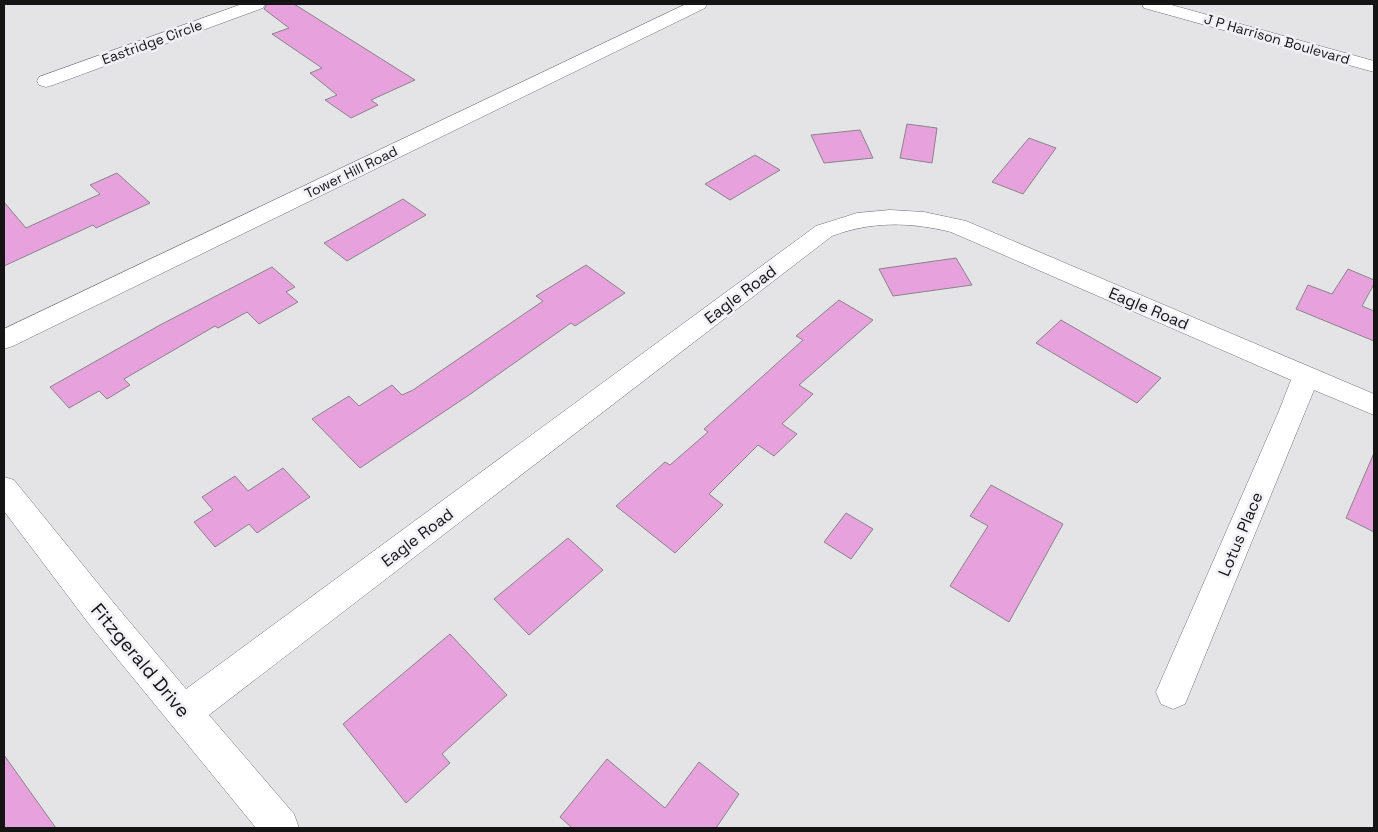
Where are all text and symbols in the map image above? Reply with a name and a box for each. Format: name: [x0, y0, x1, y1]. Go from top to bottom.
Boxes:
street label: J P Harrison Boulevard: [1202, 10, 1352, 68]
street label: Eastridge Circle: [99, 15, 205, 69]
street label: Tower Hill Road: [302, 142, 400, 202]
street label: Eagle Road: [700, 260, 781, 328]
street label: Eagle Road: [1106, 282, 1192, 335]
street label: Lotus Place: [1213, 489, 1268, 579]
street label: Eagle Road: [377, 503, 458, 571]
street label: Fitzgerald Drive: [85, 598, 196, 723]

